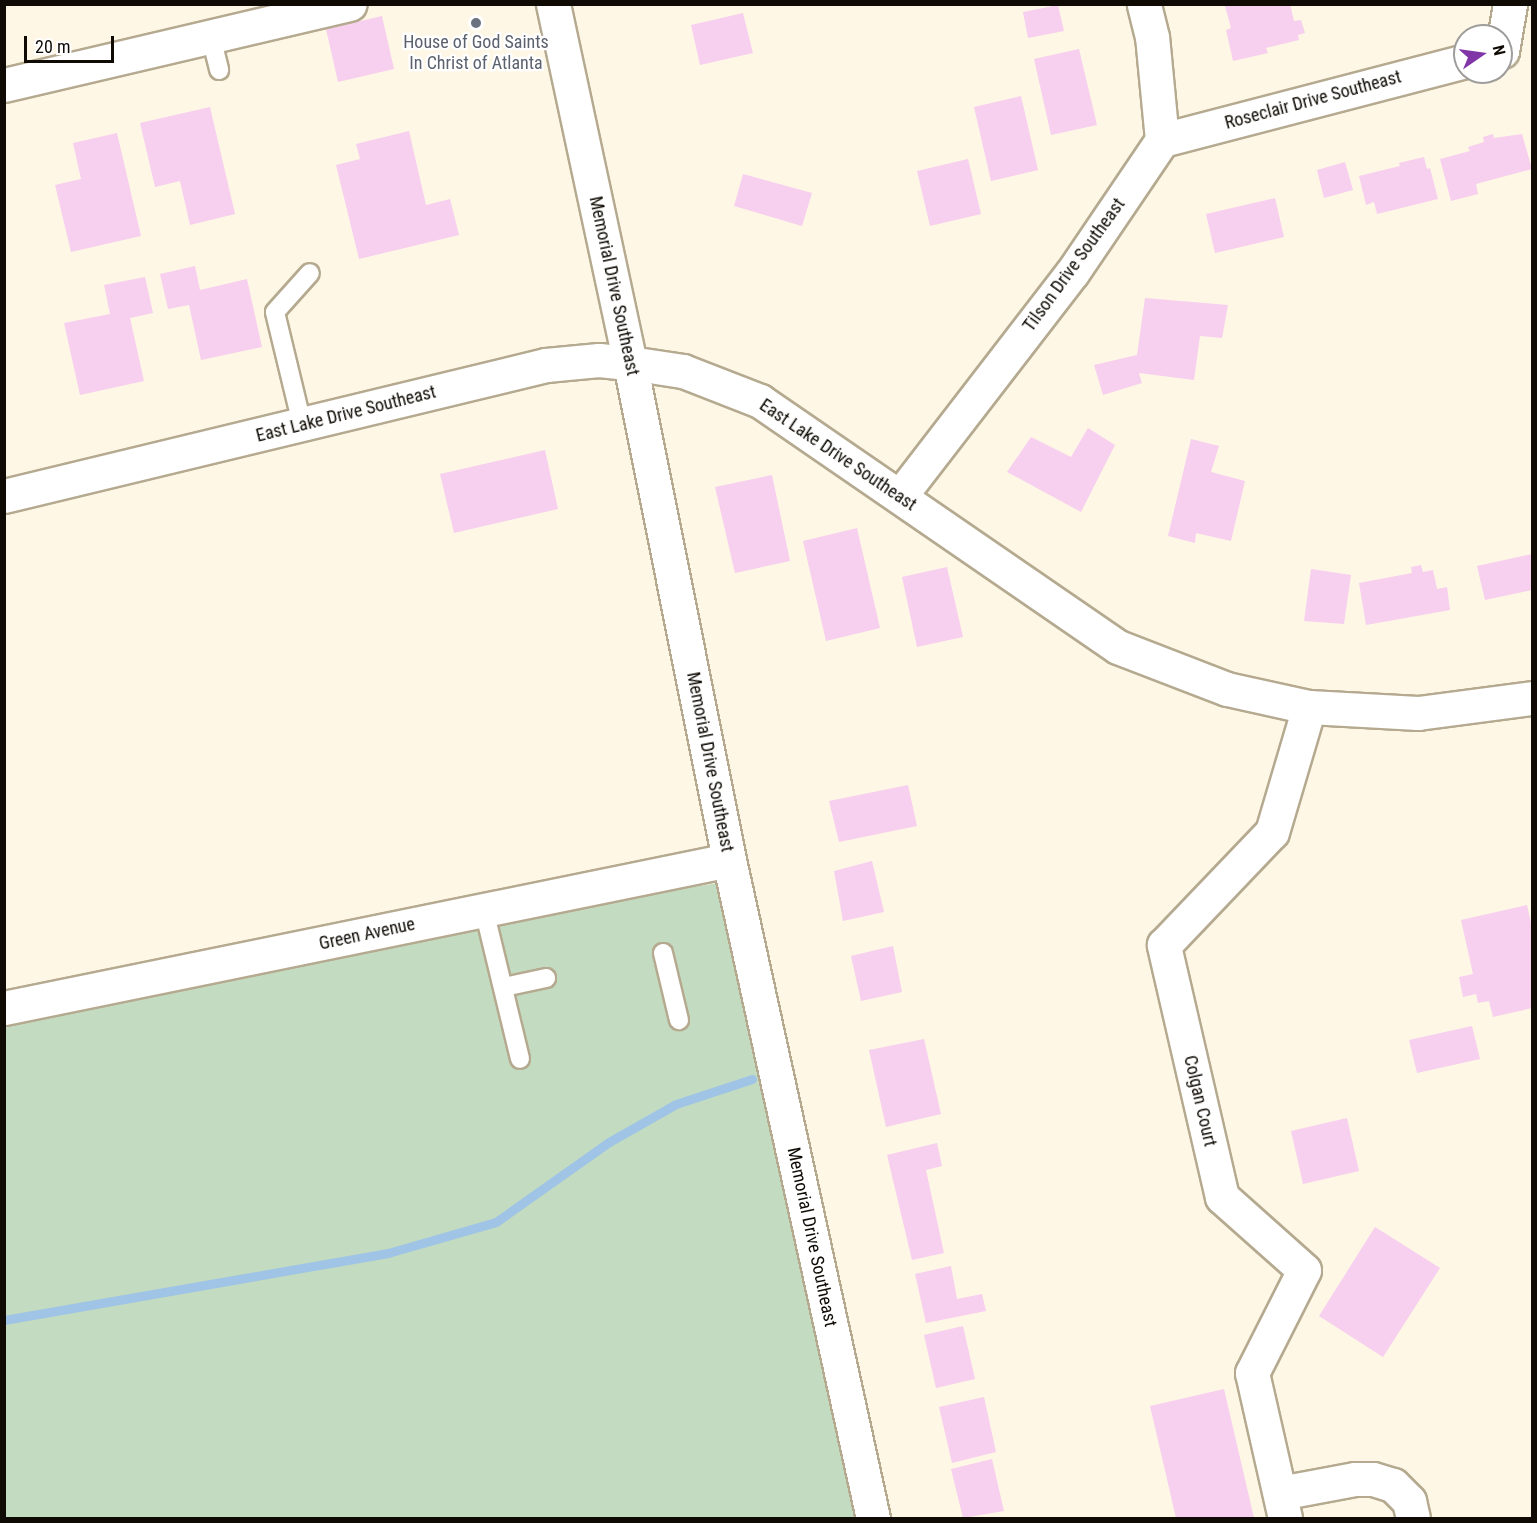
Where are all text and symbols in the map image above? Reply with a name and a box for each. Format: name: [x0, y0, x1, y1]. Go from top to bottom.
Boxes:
marker: House of God Saints In Christ of Atlanta: [469, 16, 483, 30]
scale bar: [27, 24, 117, 62]
north arrow: [1453, 24, 1513, 84]
place label: House of God Saints In Christ of Atlanta: [403, 32, 549, 74]
text: 20 m: [35, 36, 70, 57]
text: N: [1489, 43, 1509, 57]
street label: Roseclair Drive Southeast: [1222, 66, 1404, 134]
street label: Memorial Drive Southeast: [584, 194, 644, 378]
street label: Tilson Drive Southeast: [1018, 194, 1130, 336]
street label: East Lake Drive Southeast: [254, 381, 438, 447]
street label: East Lake Drive Southeast: [755, 394, 921, 516]
street label: Memorial Drive Southeast: [682, 670, 738, 854]
street label: Green Avenue: [317, 913, 417, 955]
street label: Colgan Court: [1179, 1053, 1221, 1149]
street label: Memorial Drive Southeast: [782, 1145, 842, 1329]

